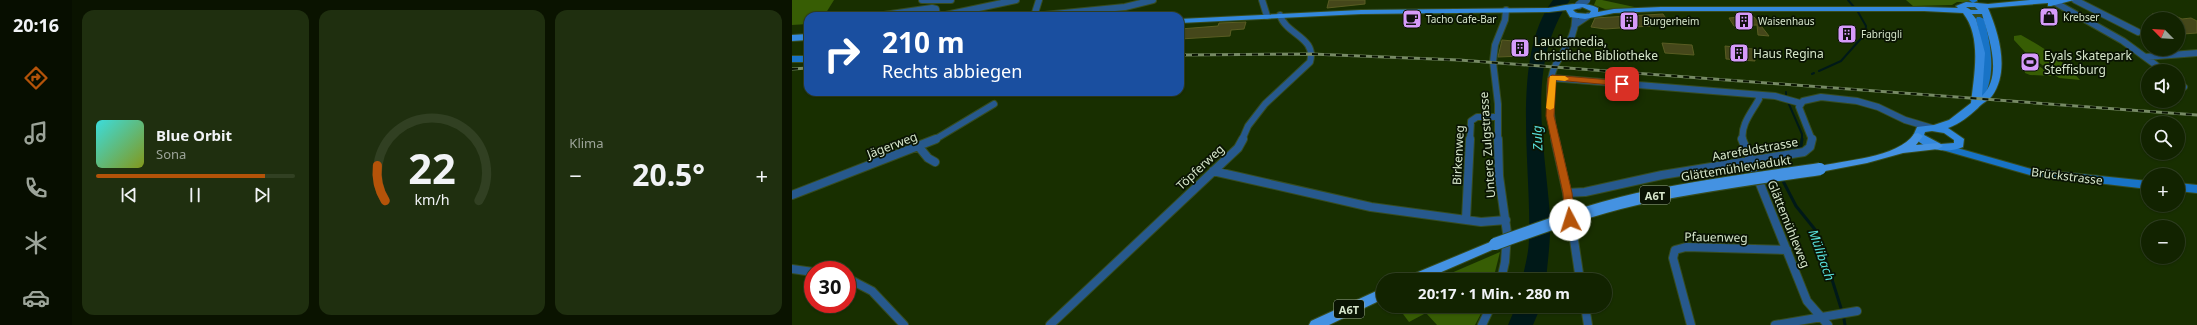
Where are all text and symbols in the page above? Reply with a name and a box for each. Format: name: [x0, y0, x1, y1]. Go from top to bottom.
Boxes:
shop icon: Krebser: [2038, 6, 2060, 28]
cafe icon: Tacho Cafe-Bar: [1401, 8, 1423, 30]
building icon: Burgerheim: [1618, 10, 1640, 32]
building icon: Waisenhaus: [1733, 10, 1755, 32]
place label: Krebser: [2063, 10, 2099, 24]
place label: Tacho Cafe-Bar: [1426, 12, 1496, 26]
north arrow: [2141, 12, 2185, 56]
map controls: [2141, 12, 2185, 264]
text: 20:16: [13, 13, 59, 37]
place label: Burgerheim: [1643, 14, 1699, 28]
place label: Waisenhaus: [1758, 14, 1815, 28]
text: 210 m: [882, 23, 965, 61]
building icon: Fabriggli: [1836, 23, 1858, 45]
place label: Fabriggli: [1861, 27, 1902, 41]
icon: right: [816, 28, 868, 80]
place label: Laudamedia, christliche Bibliotheke: [1534, 33, 1658, 64]
building icon: Laudamedia, christliche Bibliotheke: [1509, 37, 1531, 59]
building icon: Haus Regina: [1728, 42, 1750, 64]
place label: Haus Regina: [1753, 45, 1824, 62]
place label: Eyals Skatepark Steffisburg: [2044, 47, 2132, 78]
sports icon: Eyals Skatepark Steffisburg: [2019, 51, 2041, 73]
text: Rechts abbiegen: [882, 59, 1022, 83]
icon: directions: [22, 64, 50, 92]
button: sound: [2141, 64, 2185, 108]
pin: [1605, 67, 1639, 101]
icon: arrive: [1611, 73, 1633, 95]
street label: Untere Zulgstrasse: [1475, 91, 1499, 199]
button: search: [2141, 116, 2185, 160]
icon: music: [22, 119, 50, 147]
text: Blue Orbit: [156, 125, 232, 145]
street label: Birkenweg: [1448, 125, 1468, 185]
water label: Zulg: [1528, 125, 1546, 152]
street label: Jägerweg: [863, 128, 920, 163]
street label: Aarefeldstrasse: [1711, 133, 1800, 165]
text: Klima: [569, 134, 604, 152]
text: 22: [408, 139, 456, 195]
street label: Töpferweg: [1172, 140, 1228, 194]
text: Sona: [156, 145, 186, 163]
street label: Glättemühleviadukt: [1680, 151, 1793, 185]
text: 20.5°: [632, 154, 705, 195]
text: −: [569, 160, 582, 190]
text: +: [755, 160, 768, 190]
street label: Brückstrasse: [2030, 163, 2104, 189]
button: +: [2141, 168, 2185, 212]
icon: phone: [22, 174, 50, 202]
street label: Glättemühleweg: [1764, 178, 1814, 270]
icon: previous: [118, 184, 140, 206]
icon: pause: [184, 184, 206, 206]
icon: next: [251, 184, 273, 206]
road number: A6T: [1640, 186, 1670, 204]
text: km/h: [414, 189, 450, 208]
position arrow: [1549, 199, 1591, 241]
button: −: [2141, 220, 2185, 264]
water label: Mülibach: [1804, 227, 1840, 283]
street label: Pfauenweg: [1684, 228, 1748, 246]
icon: climate: [22, 229, 50, 257]
speed limit sign: 30: [804, 261, 856, 313]
text: 20:17 · 1 Min. · 280 m: [1418, 283, 1570, 303]
icon: car: [22, 284, 50, 312]
road number: A6T: [1334, 300, 1364, 318]

